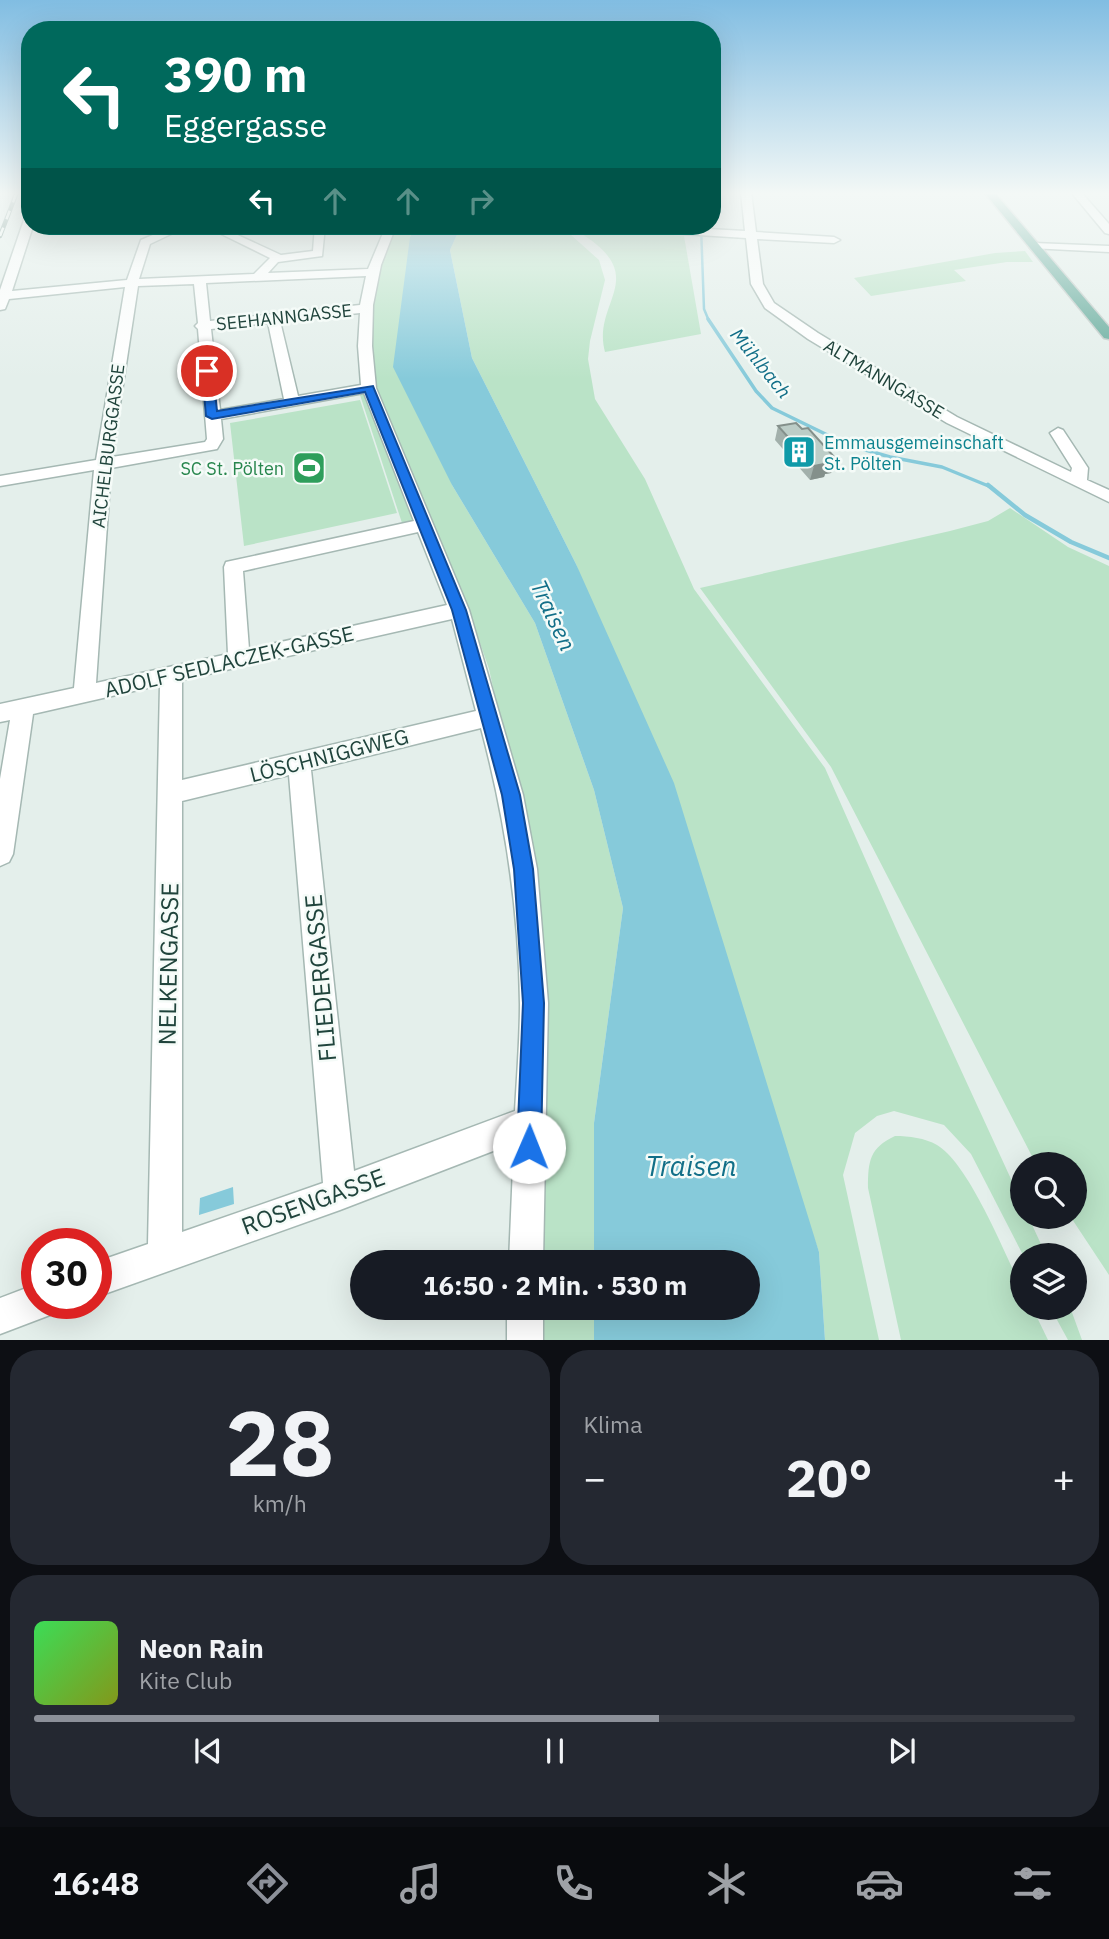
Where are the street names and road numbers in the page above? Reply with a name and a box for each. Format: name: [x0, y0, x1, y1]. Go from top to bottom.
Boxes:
street label: SEEHANNGASSE: [215, 298, 353, 336]
street label: ALTMANNGASSE: [820, 334, 948, 424]
street label: AICHELBURGGASSE: [87, 363, 129, 529]
street label: ADOLF SEDLACZEK-GASSE: [102, 619, 356, 703]
street label: LÖSCHNIGGWEG: [247, 722, 411, 788]
street label: NELKENGASSE: [151, 882, 185, 1046]
street label: FLIEDERGASSE: [297, 893, 343, 1063]
street label: ROSENGASSE: [237, 1160, 389, 1242]

